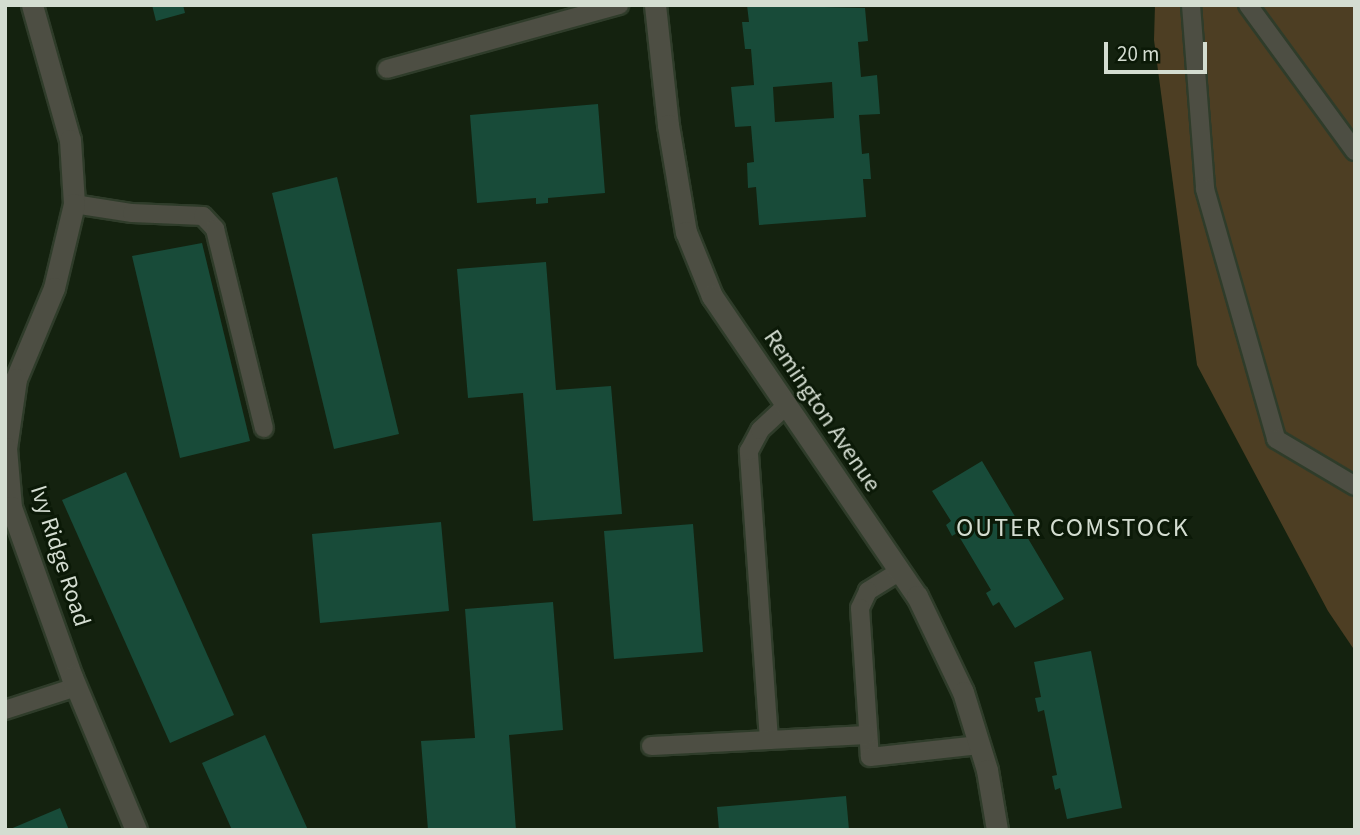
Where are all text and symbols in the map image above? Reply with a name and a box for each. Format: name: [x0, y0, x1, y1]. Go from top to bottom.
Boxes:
scale bar: [1108, 28, 1211, 72]
text: 20 m: [1117, 39, 1159, 69]
street label: Remington Avenue: [757, 325, 887, 497]
street label: Ivy Ridge Road: [24, 482, 96, 630]
district label: OUTER COMSTOCK: [958, 512, 1188, 544]

